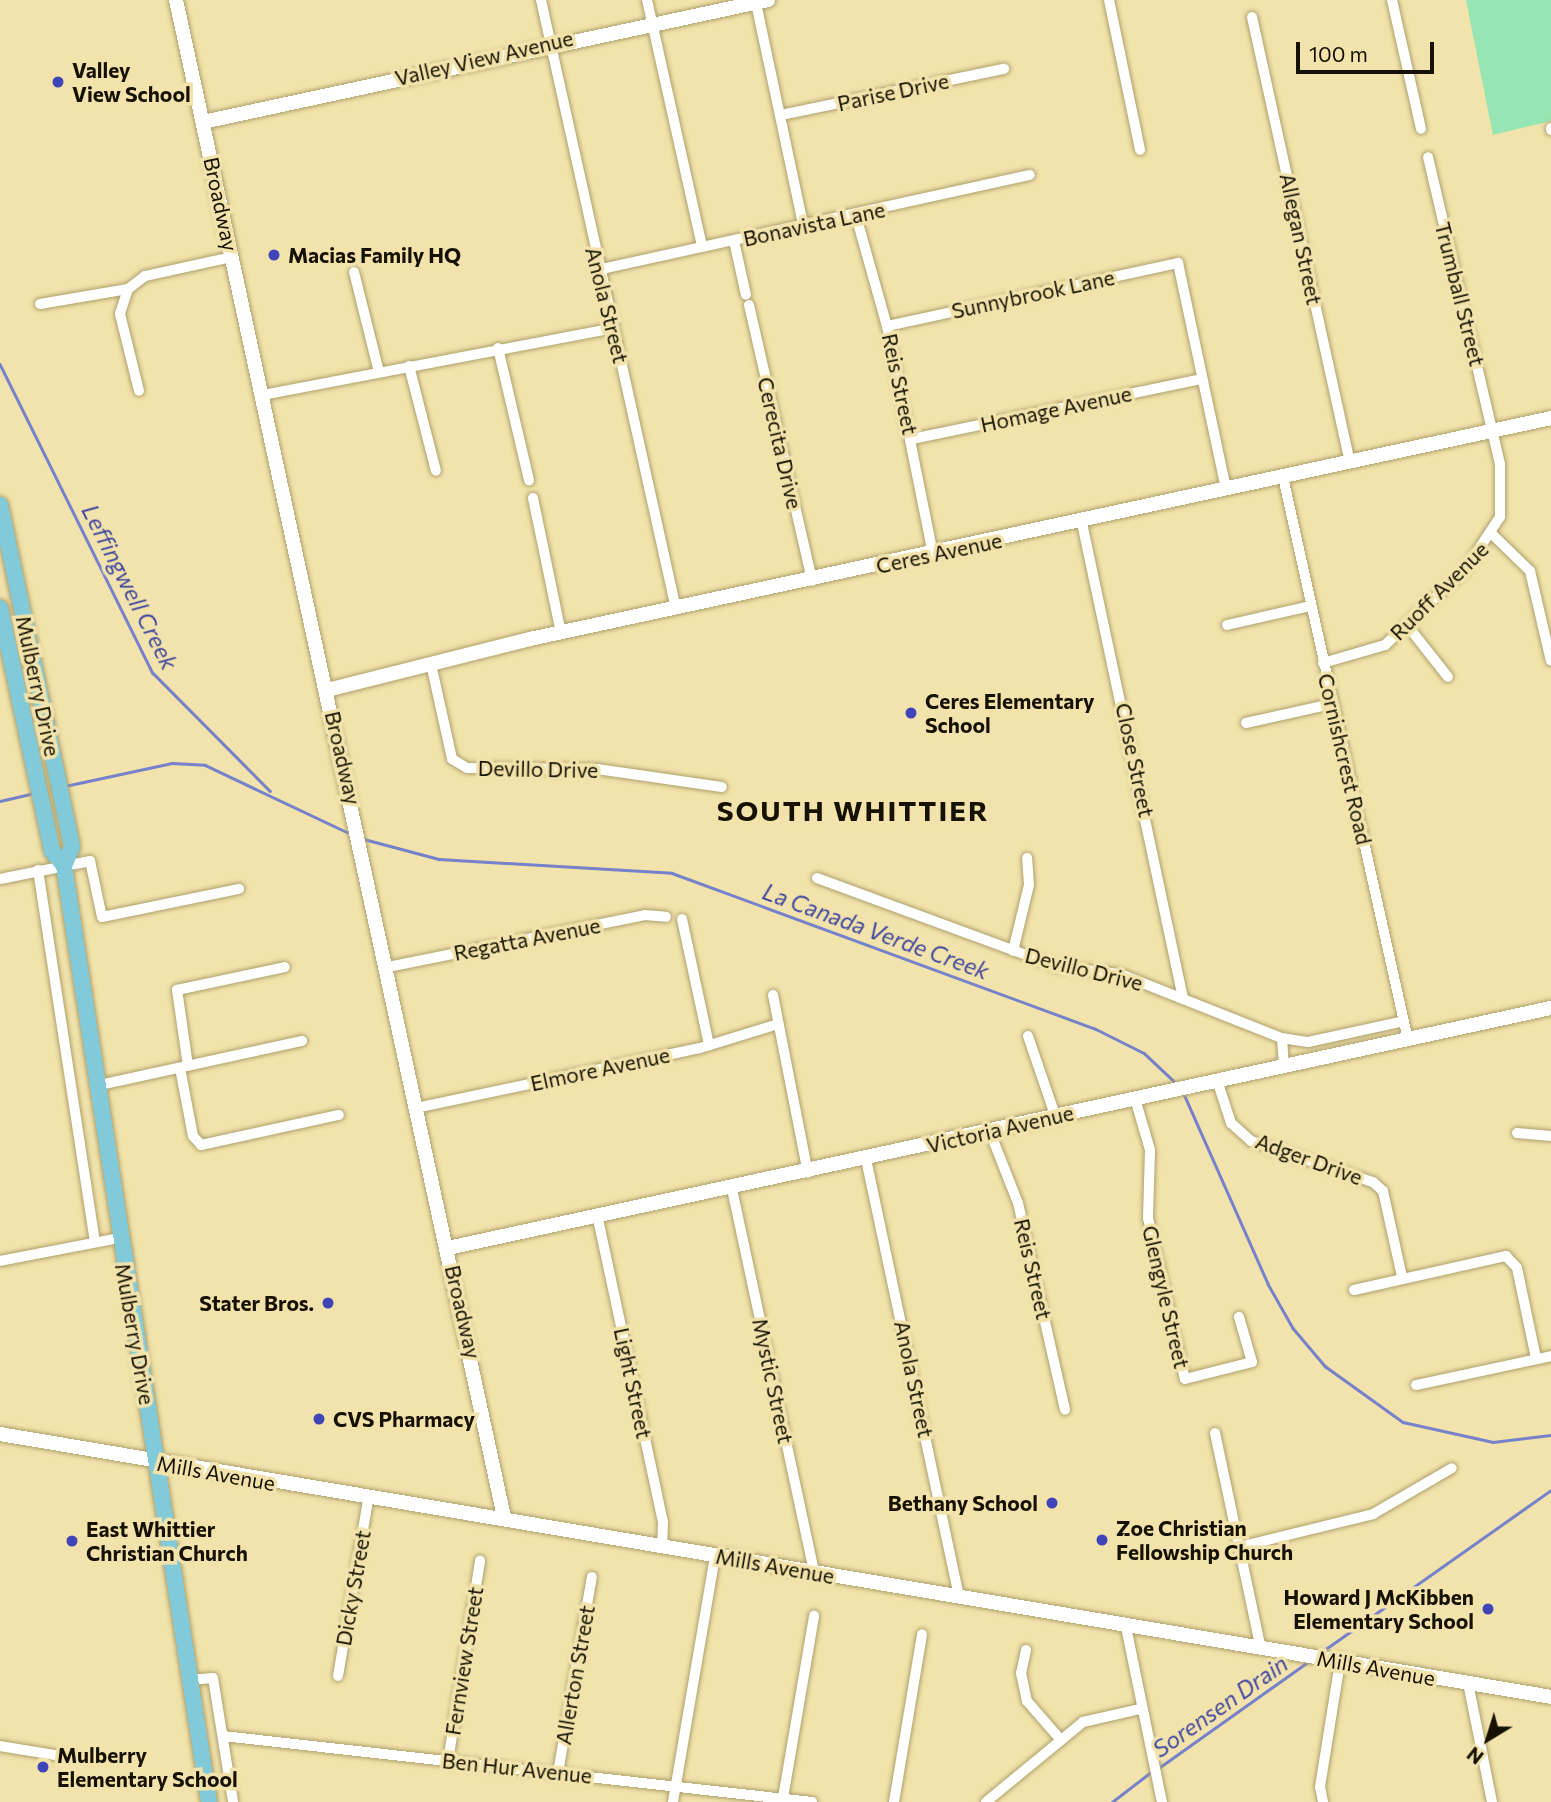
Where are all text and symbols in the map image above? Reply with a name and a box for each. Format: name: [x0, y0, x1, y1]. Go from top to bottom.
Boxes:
street label: Valley View Avenue: [392, 25, 576, 91]
scale bar: [1299, 28, 1437, 72]
text: 100 m: [1309, 41, 1368, 66]
place label: Valley View School: [72, 57, 191, 107]
street label: Parise Drive: [835, 68, 951, 116]
marker: Valley View School: [50, 74, 66, 90]
street label: Broadway: [199, 155, 243, 253]
street label: Allegan Street: [1275, 171, 1327, 307]
street label: Bonavista Lane: [741, 197, 887, 251]
street label: Trumball Street: [1430, 219, 1490, 369]
place label: Macias Family HQ: [288, 242, 461, 268]
street label: Anola Street: [580, 244, 634, 366]
marker: Macias Family HQ: [266, 247, 282, 263]
street label: Sunnybrook Lane: [949, 264, 1117, 324]
street label: Reis Street: [877, 331, 923, 437]
street label: Cerecita Drive: [753, 375, 807, 511]
street label: Homage Avenue: [978, 381, 1134, 437]
water label: Leffingwell Creek: [76, 500, 184, 674]
street label: Ceres Avenue: [874, 527, 1004, 579]
street label: Ruoff Avenue: [1385, 537, 1493, 645]
street label: Mulberry Drive: [11, 613, 65, 759]
street label: Cornishcrest Road: [1313, 671, 1377, 847]
place label: Ceres Elementary School: [925, 688, 1095, 738]
street label: Close Street: [1111, 701, 1159, 819]
marker: Ceres Elementary School: [903, 705, 919, 721]
street label: Broadway: [320, 709, 366, 807]
street label: Devillo Drive: [478, 755, 598, 783]
district label: SOUTH WHITTIER: [718, 793, 988, 827]
water label: La Canada Verde Creek: [759, 877, 993, 985]
street label: Regatta Avenue: [452, 912, 602, 966]
street label: Devillo Drive: [1023, 942, 1145, 996]
street label: Elmore Avenue: [528, 1042, 672, 1096]
street label: Victoria Avenue: [924, 1100, 1076, 1158]
street label: Adger Drive: [1252, 1128, 1366, 1190]
street label: Reis Street: [1009, 1216, 1057, 1322]
street label: Glengyle Street: [1137, 1223, 1195, 1371]
street label: Mulberry Drive: [110, 1261, 160, 1407]
street label: Broadway: [440, 1263, 486, 1361]
place label: Stater Bros.: [199, 1290, 314, 1316]
marker: Stater Bros.: [320, 1295, 336, 1311]
street label: Mystic Street: [747, 1316, 799, 1446]
street label: Anola Street: [889, 1318, 939, 1440]
street label: Light Street: [609, 1325, 657, 1441]
place label: CVS Pharmacy: [333, 1406, 475, 1432]
marker: CVS Pharmacy: [311, 1411, 327, 1427]
street label: Mills Avenue: [155, 1450, 277, 1496]
place label: Bethany School: [888, 1490, 1038, 1516]
marker: Bethany School: [1044, 1495, 1060, 1511]
place label: Zoe Christian Fellowship Church: [1116, 1515, 1293, 1565]
place label: East Whittier Christian Church: [86, 1516, 248, 1566]
street label: Dicky Street: [330, 1528, 376, 1648]
marker: Zoe Christian Fellowship Church: [1094, 1532, 1110, 1548]
marker: East Whittier Christian Church: [64, 1533, 80, 1549]
street label: Mills Avenue: [714, 1543, 836, 1589]
place label: Howard J McKibben Elementary School: [1284, 1584, 1474, 1634]
street label: Fernview Street: [440, 1585, 488, 1737]
marker: Howard J McKibben Elementary School: [1480, 1601, 1496, 1617]
street label: Allerton Street: [550, 1603, 600, 1747]
street label: Mills Avenue: [1315, 1645, 1437, 1691]
water label: Sorensen Drain: [1147, 1649, 1293, 1763]
north arrow: [1453, 1704, 1523, 1774]
place label: Mulberry Elementary School: [57, 1742, 238, 1792]
text: N: [1462, 1742, 1487, 1769]
street label: Ben Hur Avenue: [441, 1748, 593, 1788]
marker: Mulberry Elementary School: [35, 1759, 51, 1775]

